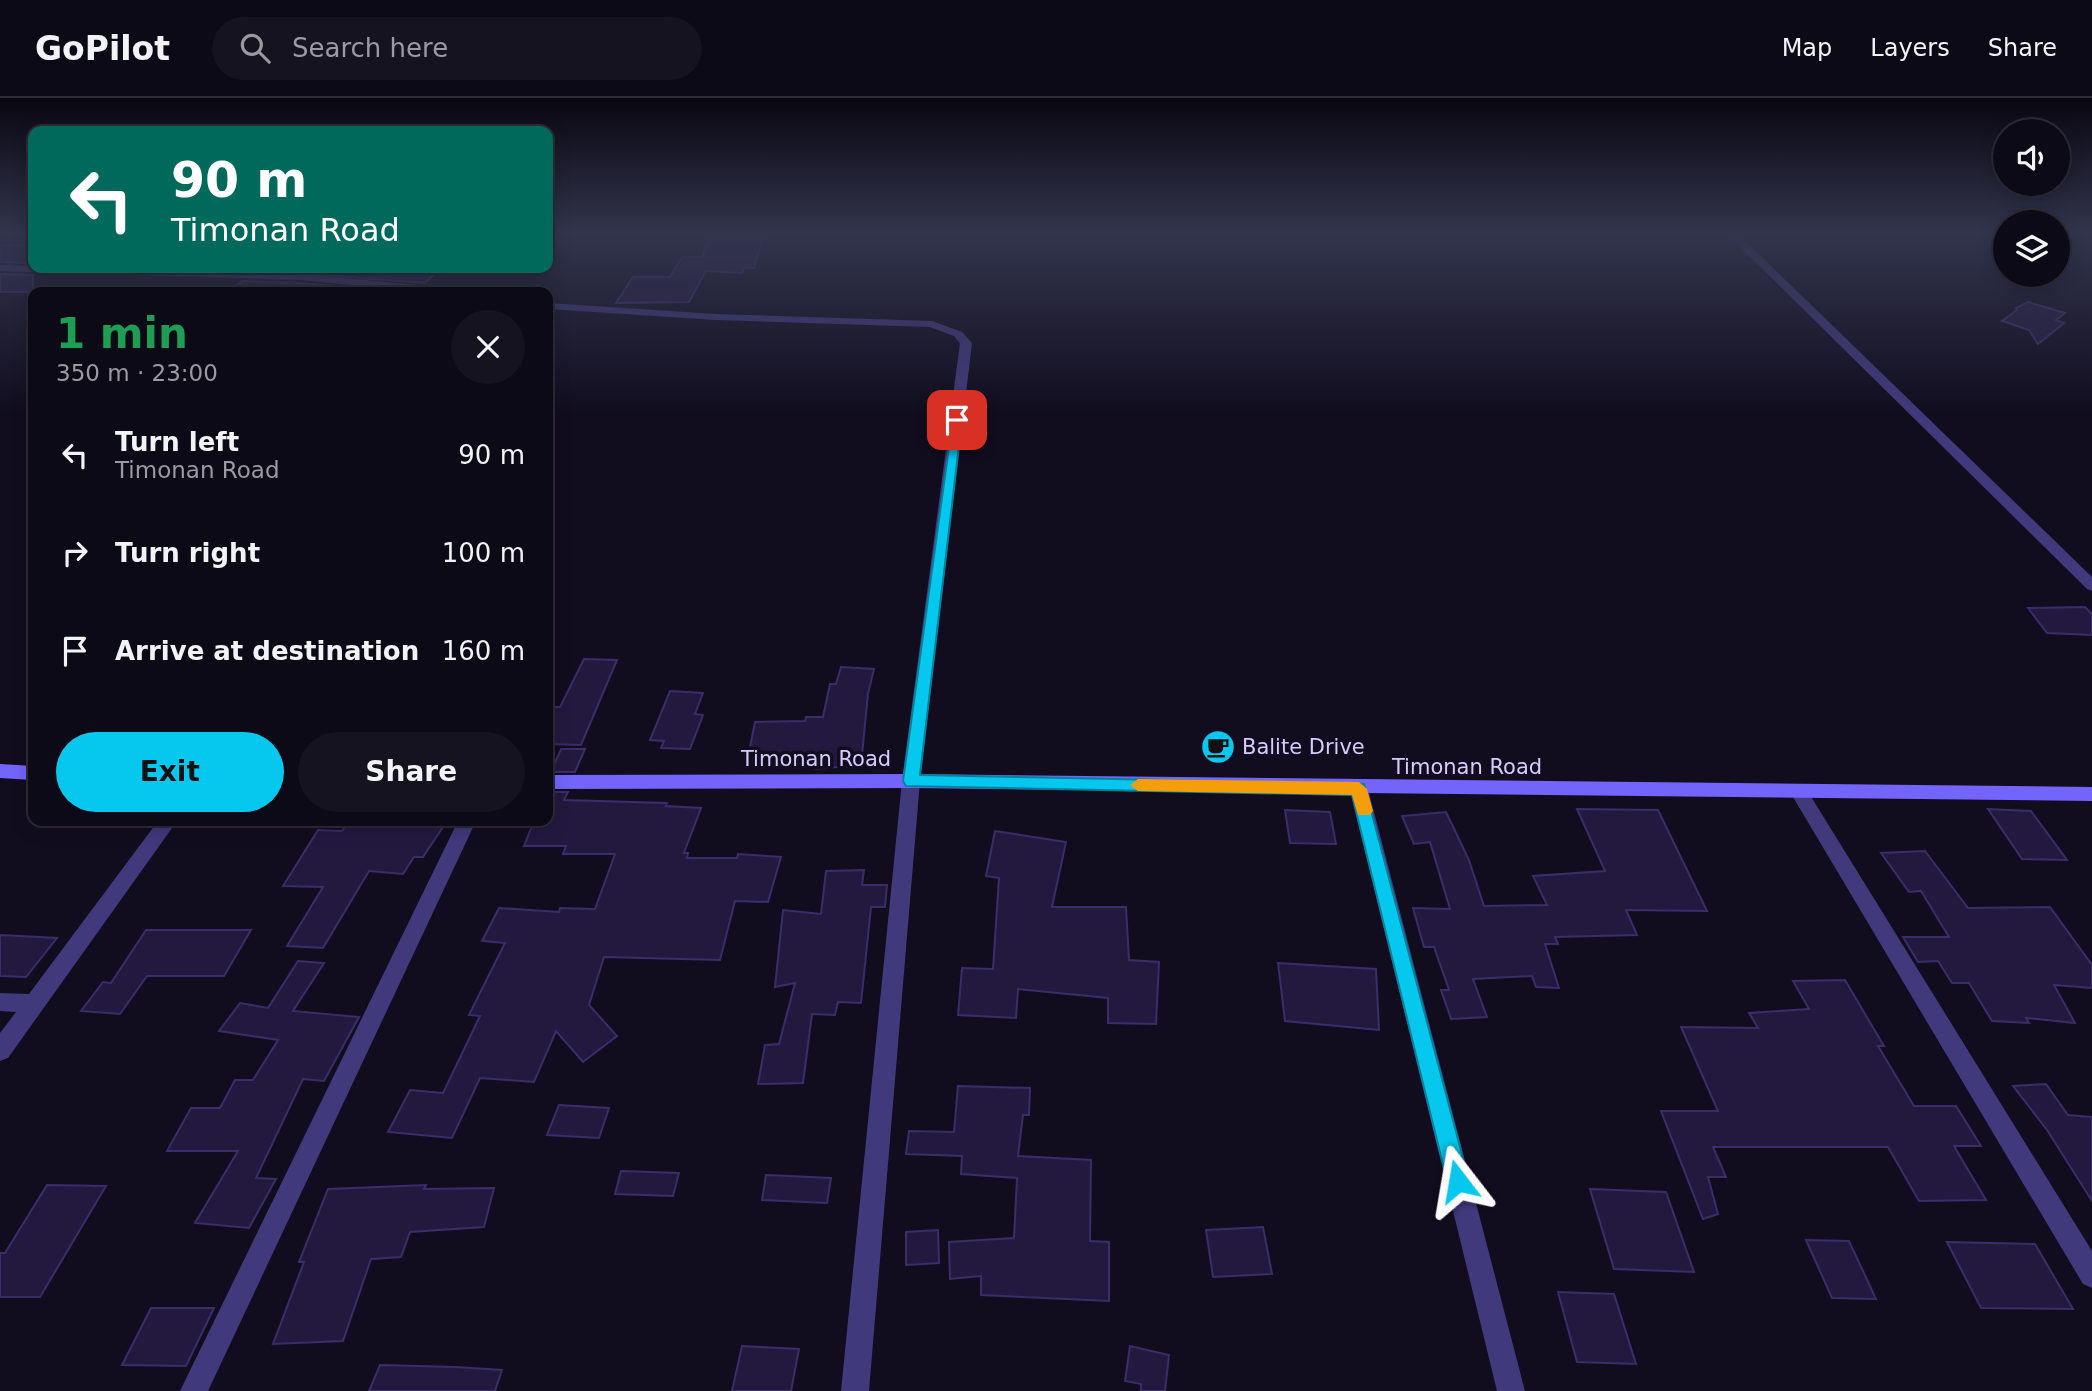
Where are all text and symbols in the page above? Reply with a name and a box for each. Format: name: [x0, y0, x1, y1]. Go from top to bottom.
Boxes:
search box: [212, 17, 702, 80]
text: GoPilot: [35, 29, 170, 68]
icon: search: [236, 29, 274, 67]
text: Search here: [292, 33, 448, 63]
text: Map: [1782, 34, 1832, 62]
text: Layers: [1870, 34, 1950, 62]
text: Share: [1988, 34, 2057, 62]
map controls: [1993, 119, 2070, 287]
button: sound: [1993, 119, 2070, 196]
text: 90 m: [171, 152, 307, 209]
icon: left: [56, 154, 147, 245]
button: layers: [1993, 210, 2070, 287]
text: Timonan Road: [171, 211, 400, 249]
text: 1 min: [56, 309, 188, 358]
button: close: [451, 310, 525, 384]
text: 350 m · 23:00: [56, 360, 218, 386]
pin: [927, 390, 987, 450]
icon: arrive: [938, 401, 976, 439]
text: Turn left: [115, 427, 239, 457]
icon: left: [56, 436, 94, 474]
text: 90 m: [458, 440, 525, 470]
text: Timonan Road: [115, 457, 279, 483]
icon: right: [56, 534, 94, 572]
text: Turn right: [115, 538, 260, 568]
text: 100 m: [442, 538, 525, 568]
icon: arrive: [56, 632, 94, 670]
text: Arrive at destination: [115, 636, 419, 666]
text: 160 m: [442, 636, 525, 666]
cafe icon: Balite Drive: [1199, 728, 1237, 766]
button: Exit: [56, 732, 284, 812]
button: Share: [298, 732, 525, 812]
place label: Balite Drive: [1242, 735, 1365, 759]
street label: Timonan Road: [740, 747, 891, 771]
street label: Timonan Road: [1391, 755, 1542, 779]
position arrow: [1421, 1144, 1495, 1218]

